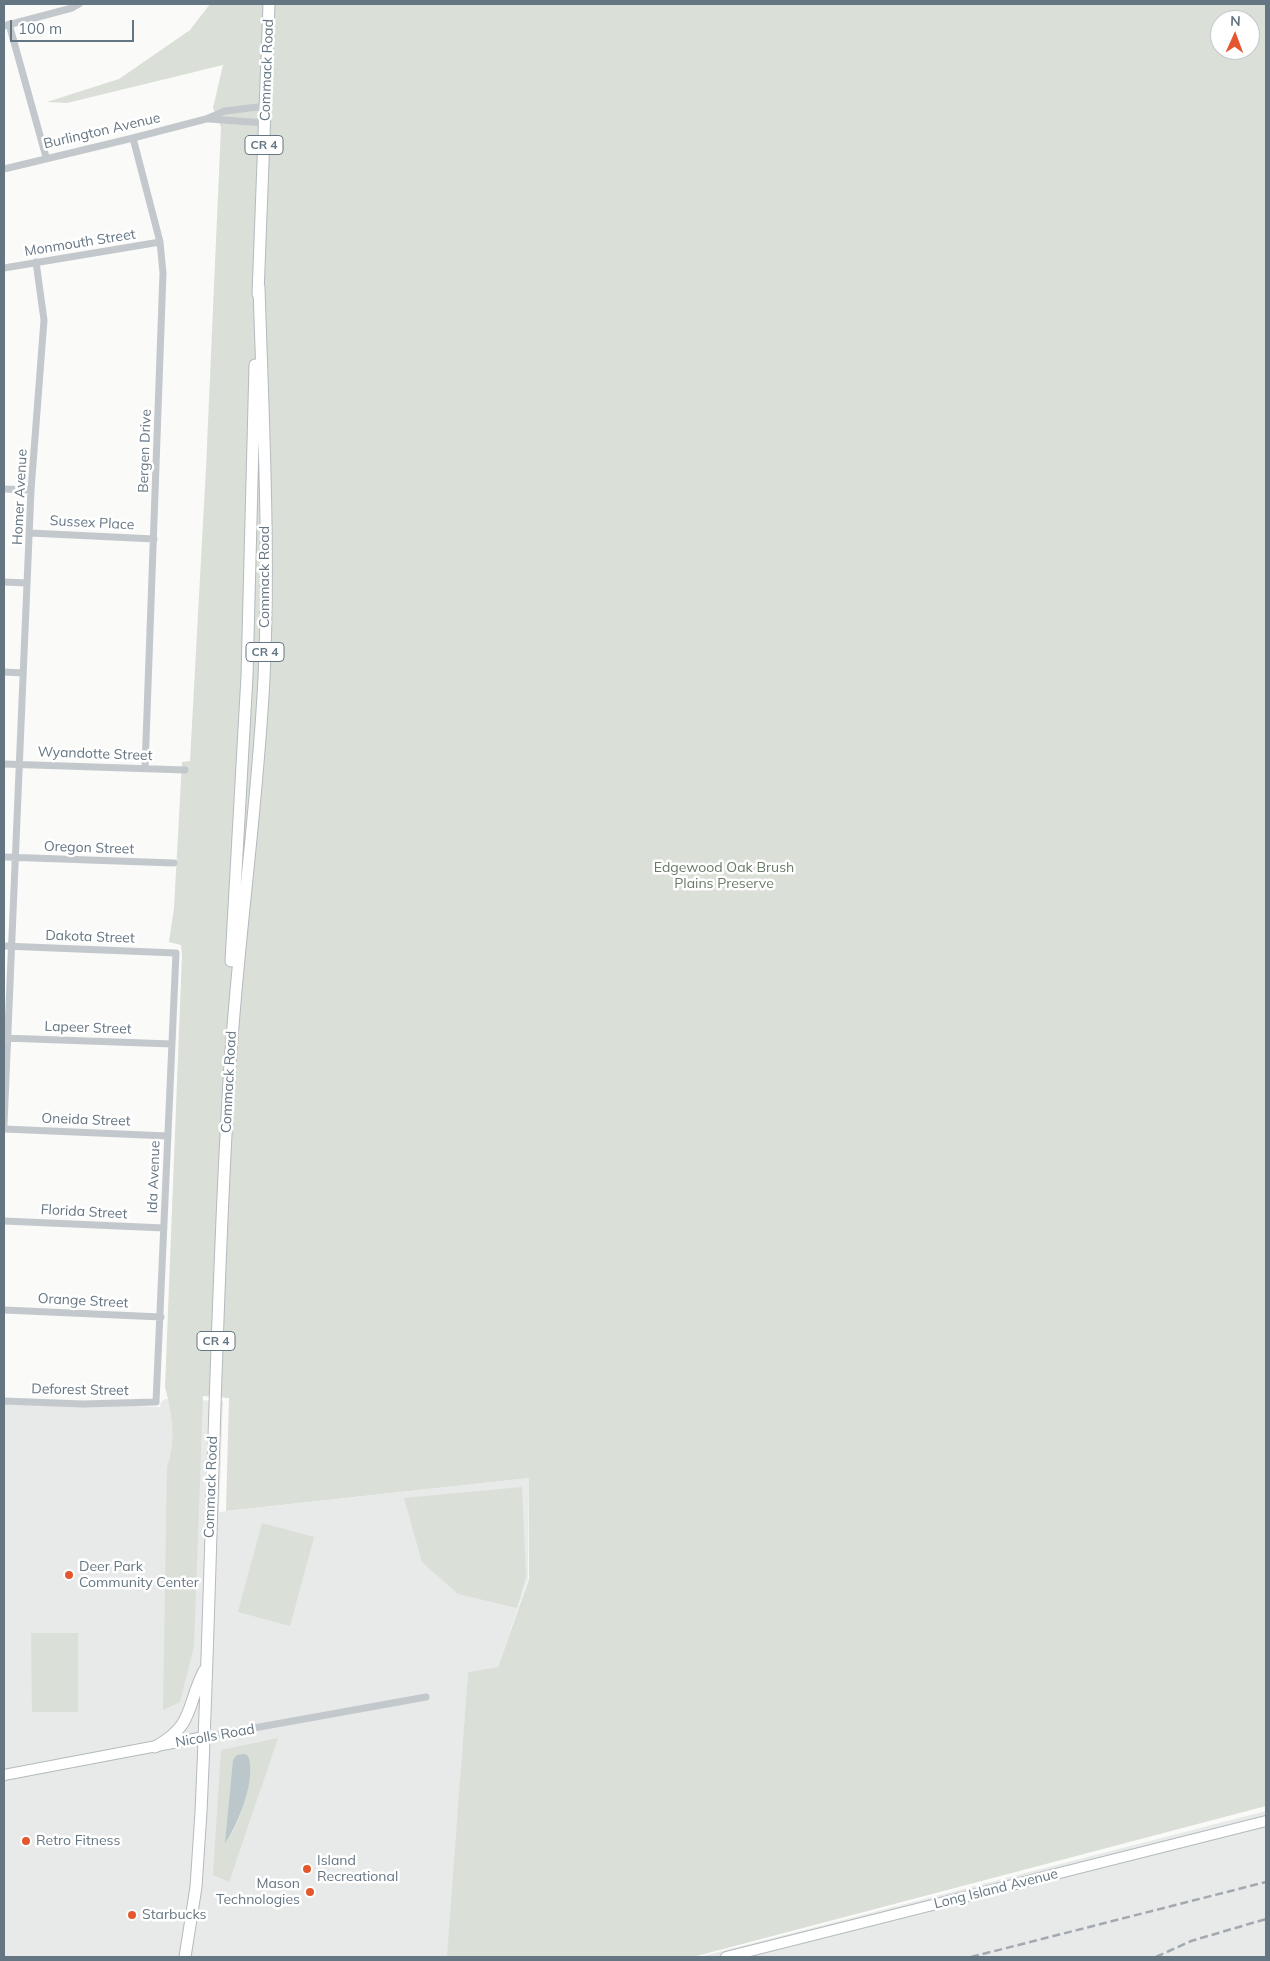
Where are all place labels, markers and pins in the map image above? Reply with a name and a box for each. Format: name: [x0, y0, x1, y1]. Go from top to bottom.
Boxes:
place label: Deer Park Community Center: [79, 1559, 199, 1591]
marker: Deer Park Community Center: [63, 1569, 75, 1581]
place label: Retro Fitness: [36, 1833, 120, 1849]
marker: Retro Fitness: [20, 1835, 32, 1847]
place label: Island Recreational: [317, 1853, 398, 1885]
marker: Island Recreational: [301, 1863, 313, 1875]
place label: Mason Technologies: [216, 1876, 300, 1908]
marker: Mason Technologies: [304, 1886, 316, 1898]
place label: Starbucks: [142, 1907, 207, 1923]
marker: Starbucks: [126, 1909, 138, 1921]

